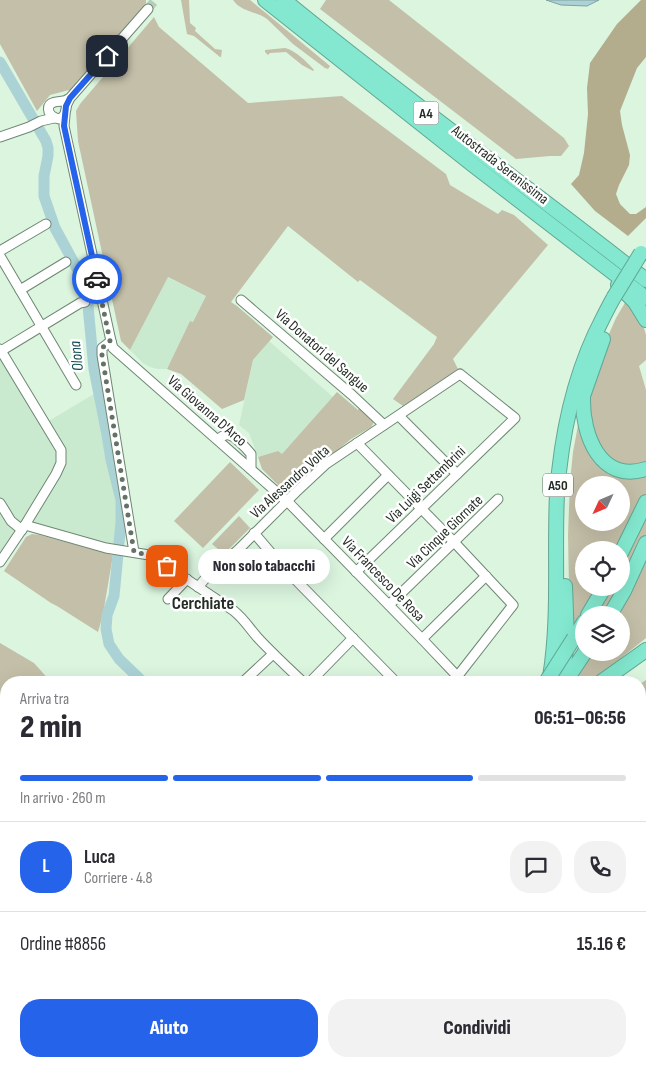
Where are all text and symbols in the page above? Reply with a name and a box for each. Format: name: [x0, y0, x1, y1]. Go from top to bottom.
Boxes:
pin: [86, 35, 128, 77]
icon: home: [93, 42, 121, 70]
road number: A4: [414, 102, 438, 125]
street label: Autostrada Serenissima: [447, 121, 553, 209]
courier: [72, 254, 122, 304]
icon: car: [83, 265, 111, 293]
street label: Via Donatori del Sangue: [271, 305, 373, 397]
water label: Olona: [66, 339, 88, 372]
street label: Via Giovanna D'Arco: [163, 371, 251, 451]
street label: Via Alessandro Volta: [246, 441, 334, 523]
street label: Via Luigi Settembrini: [382, 442, 470, 528]
road number: A50: [543, 474, 573, 496]
north arrow: [575, 476, 630, 531]
map controls: [575, 476, 630, 661]
street label: Via Cinque Giornate: [403, 491, 487, 573]
street label: Via Francesco De Rosa: [337, 532, 429, 626]
button: locate: [575, 541, 630, 596]
pin: [146, 545, 188, 587]
callout: Non solo tabacchi: [197, 548, 330, 584]
icon: bag: [153, 552, 181, 580]
text: Non solo tabacchi: [213, 557, 315, 576]
district label: Cerchiate: [172, 593, 234, 614]
button: layers: [575, 606, 630, 661]
text: Arriva tra: [20, 690, 69, 709]
text: 06:51–06:56: [534, 707, 626, 730]
text: 2 min: [20, 708, 82, 747]
text: In arrivo · 260 m: [20, 789, 105, 808]
button: chat: [510, 841, 562, 893]
button: phone: [574, 841, 626, 893]
text: Luca: [84, 846, 115, 869]
text: L: [42, 855, 50, 878]
text: Corriere · 4.8: [84, 869, 153, 888]
text: Ordine #8856: [20, 933, 106, 956]
text: 15.16 €: [577, 933, 626, 956]
button: Aiuto: [20, 999, 318, 1057]
button: Condividi: [328, 999, 626, 1057]

